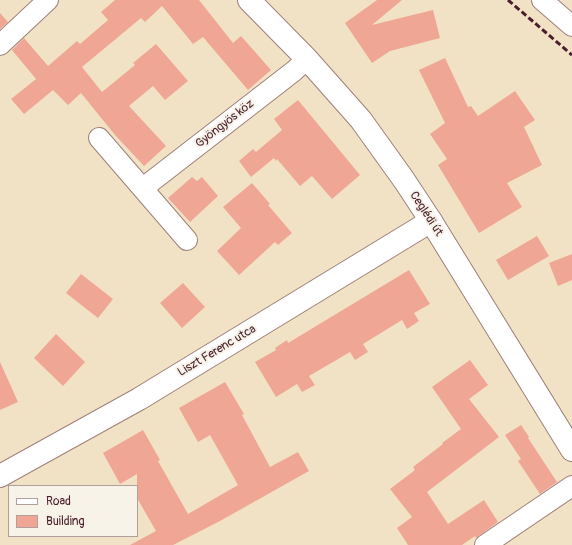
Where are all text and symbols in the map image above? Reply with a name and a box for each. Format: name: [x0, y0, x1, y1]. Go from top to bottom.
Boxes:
street label: Gyöngyös köz: [193, 97, 257, 151]
street label: Ceglédi út: [406, 189, 446, 239]
street label: Liszt Ferenc utca: [175, 322, 259, 380]
legend: [8, 485, 138, 537]
text: Road: [46, 494, 71, 509]
text: Building: [46, 514, 85, 529]

